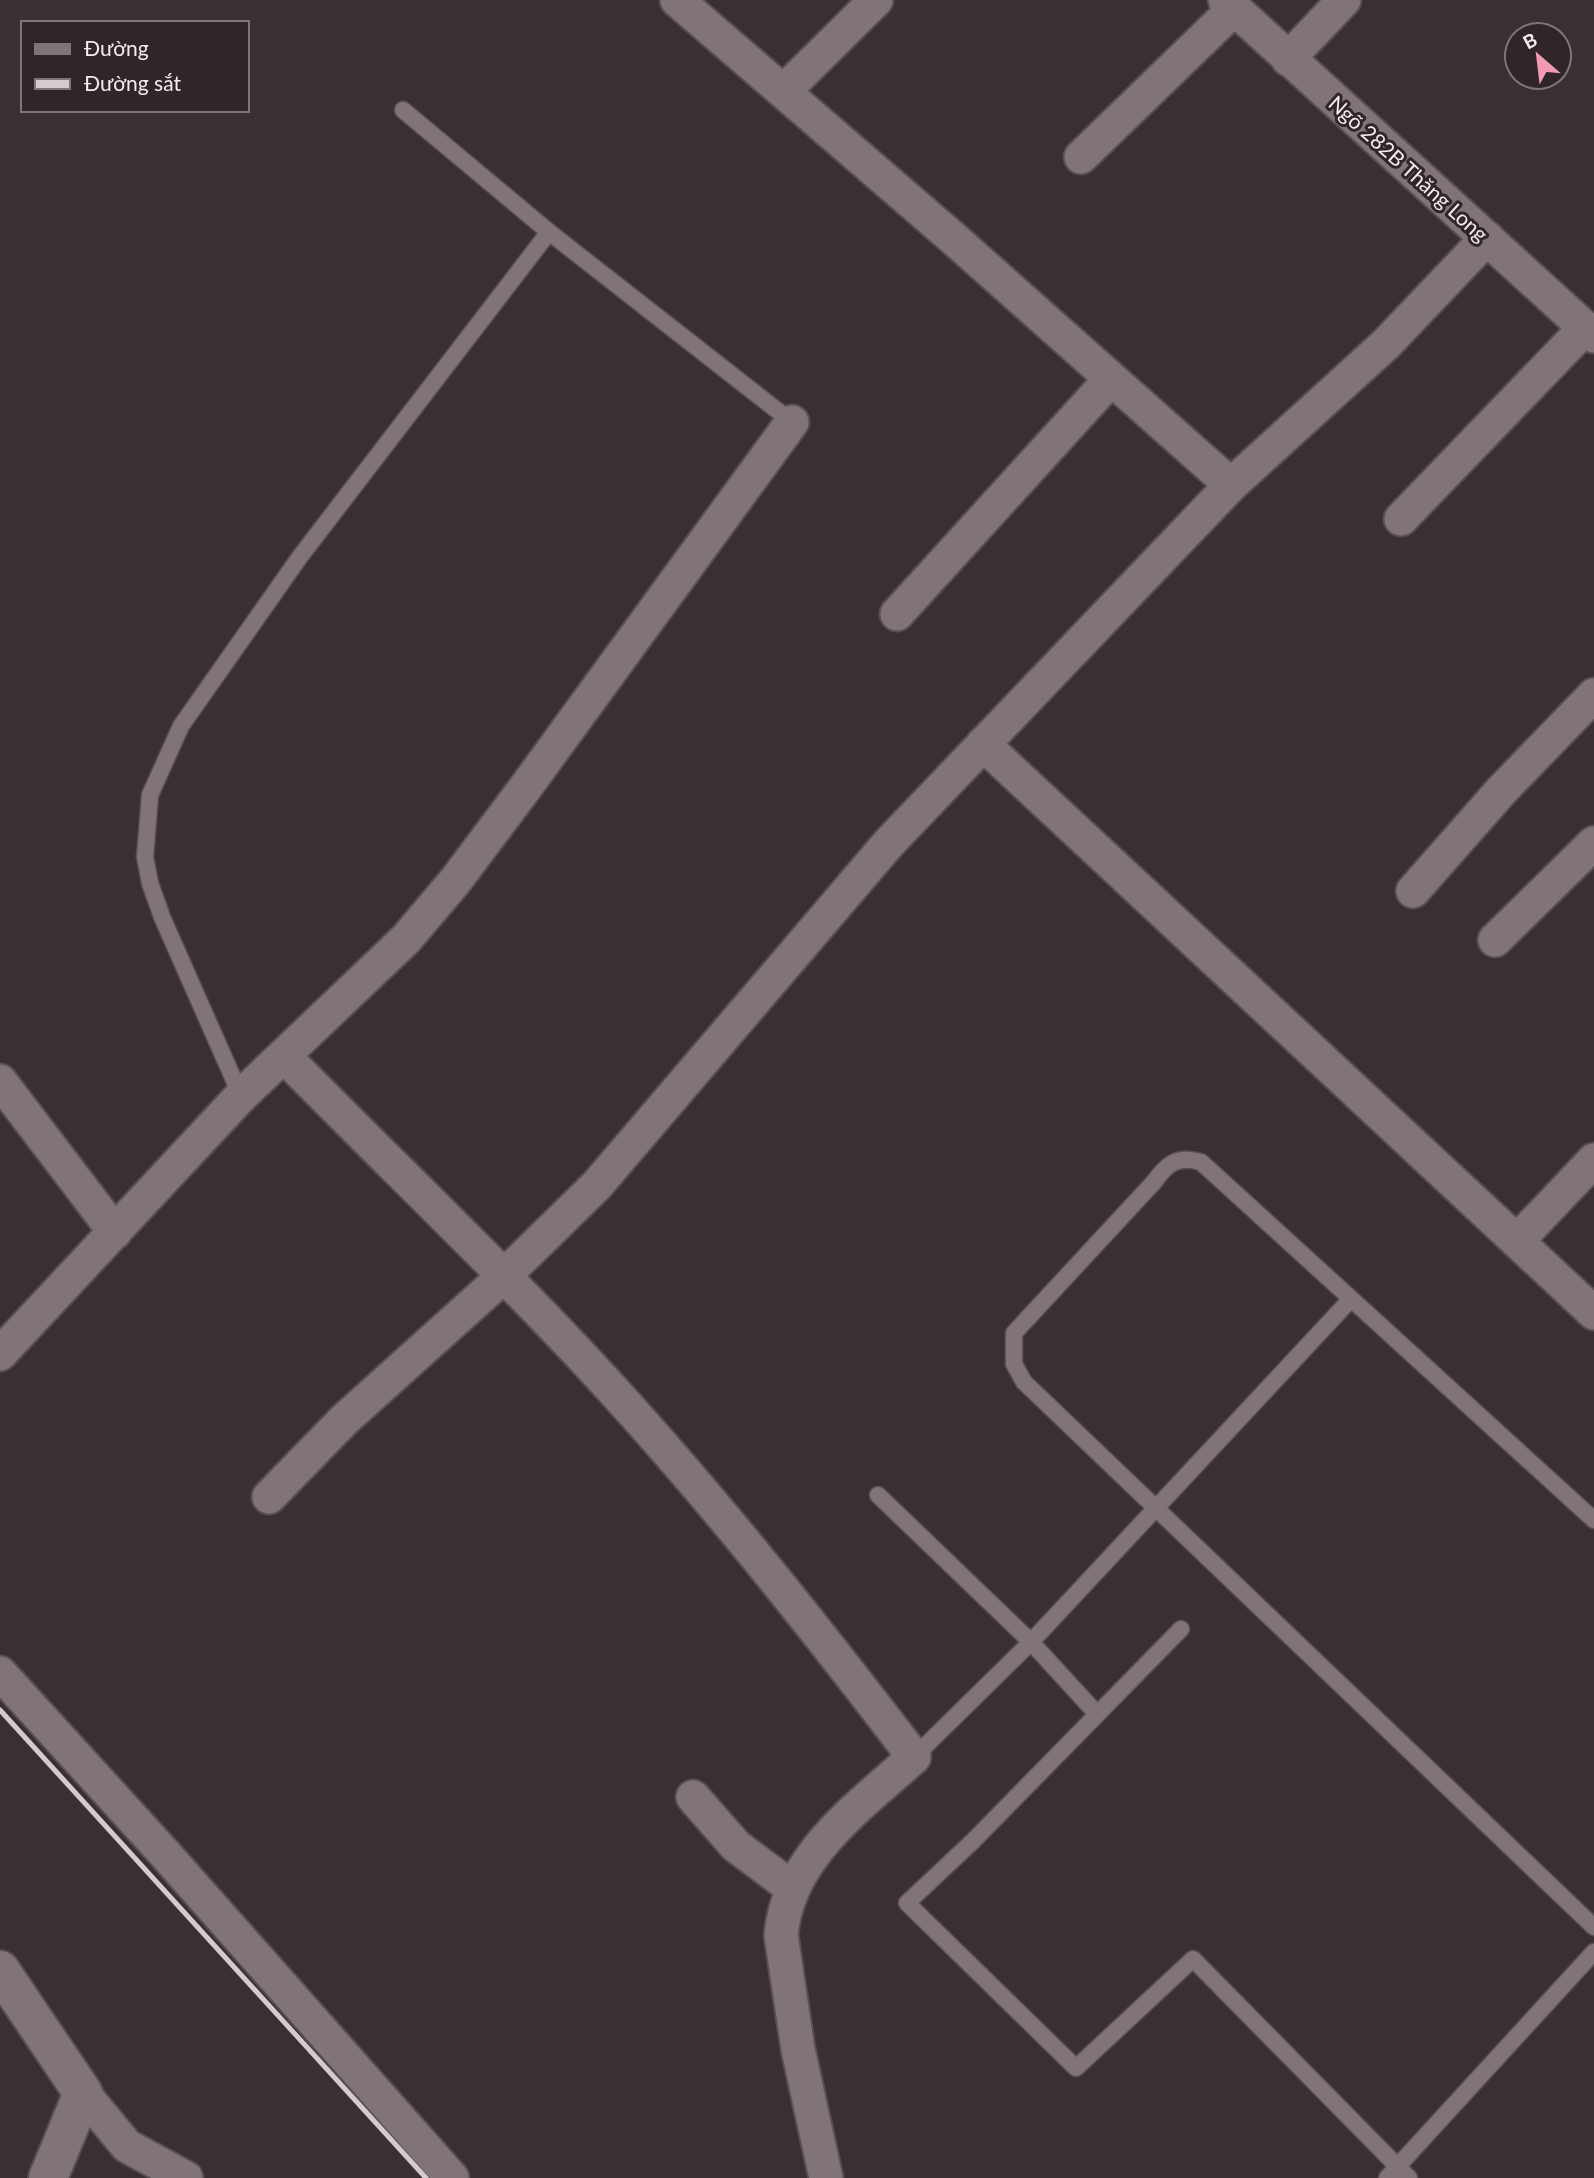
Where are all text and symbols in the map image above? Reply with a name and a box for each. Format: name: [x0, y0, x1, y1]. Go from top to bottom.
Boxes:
legend: [21, 21, 248, 112]
north arrow: [1503, 21, 1573, 91]
text: B: [1519, 27, 1541, 54]
text: Đường: [84, 35, 149, 60]
text: Đường sắt: [84, 70, 181, 95]
street label: Ngõ 282B Thăng Long: [1324, 90, 1494, 246]

